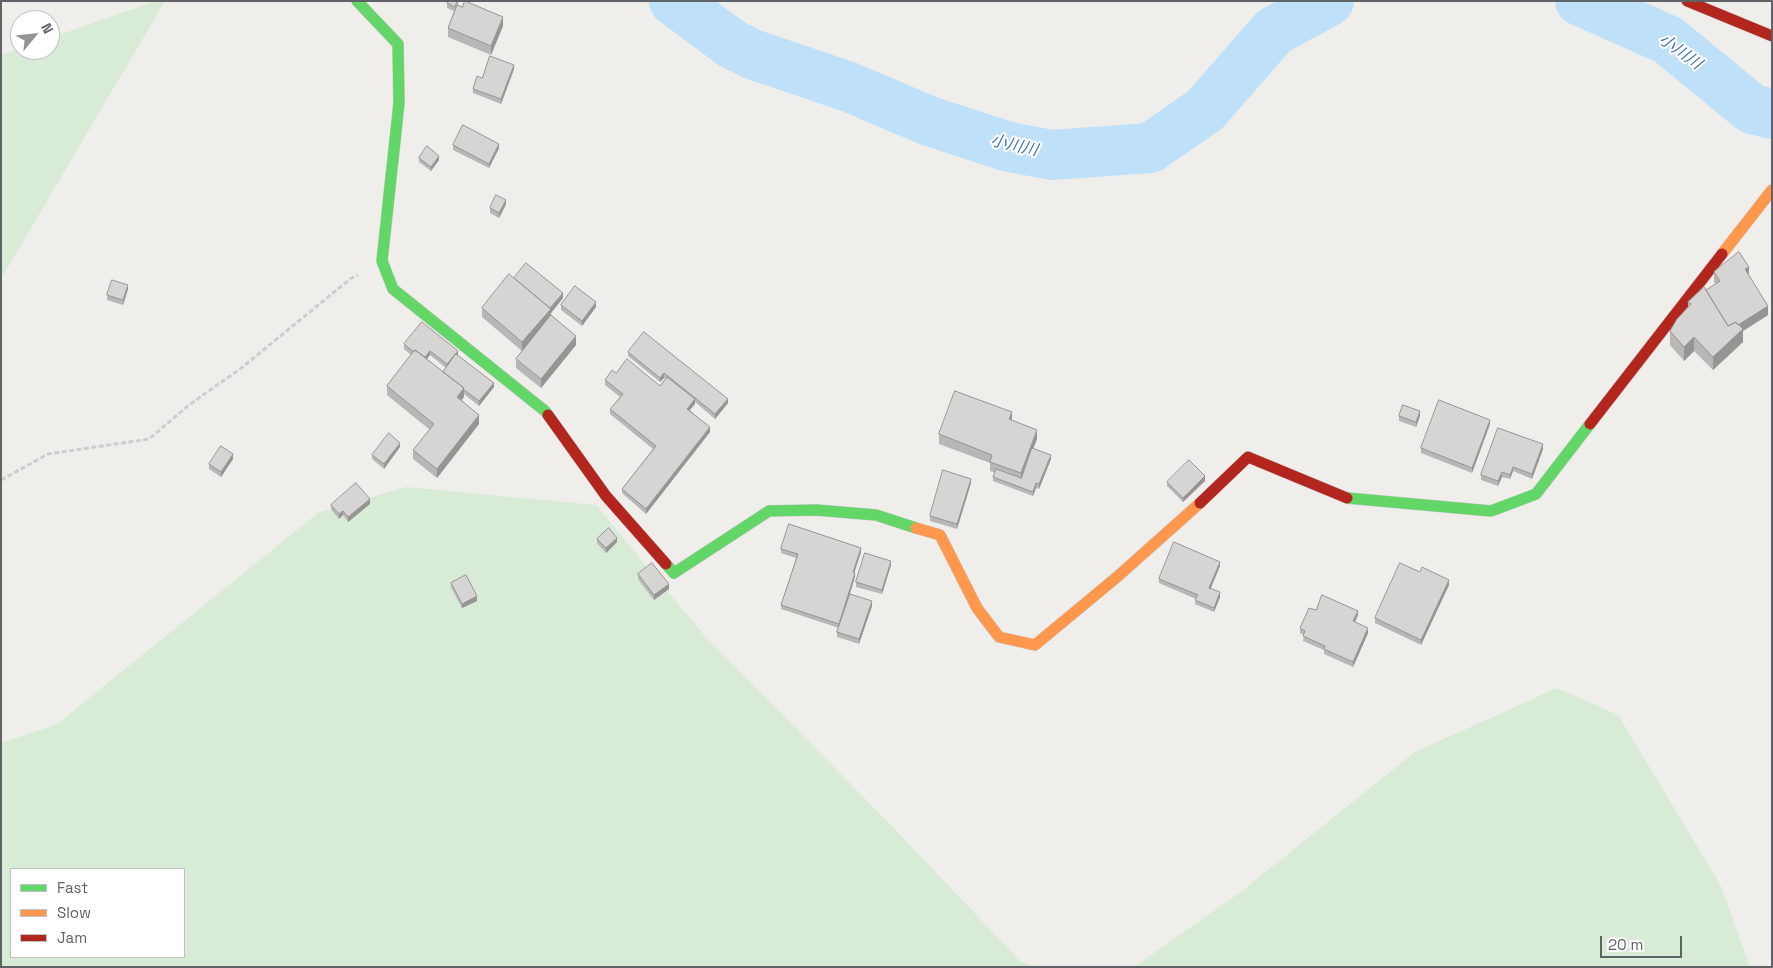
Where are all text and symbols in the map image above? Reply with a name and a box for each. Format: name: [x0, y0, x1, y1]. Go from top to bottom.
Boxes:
north arrow: [10, 10, 60, 60]
text: N: [37, 20, 58, 37]
water label: 小川川: [1655, 30, 1705, 74]
water label: 小川川: [988, 131, 1040, 161]
legend: [10, 868, 185, 958]
text: Fast: [57, 878, 88, 897]
text: Slow: [57, 903, 91, 922]
scale bar: [1603, 926, 1686, 958]
text: Jam: [57, 928, 87, 947]
text: 20 m: [1608, 935, 1643, 954]

